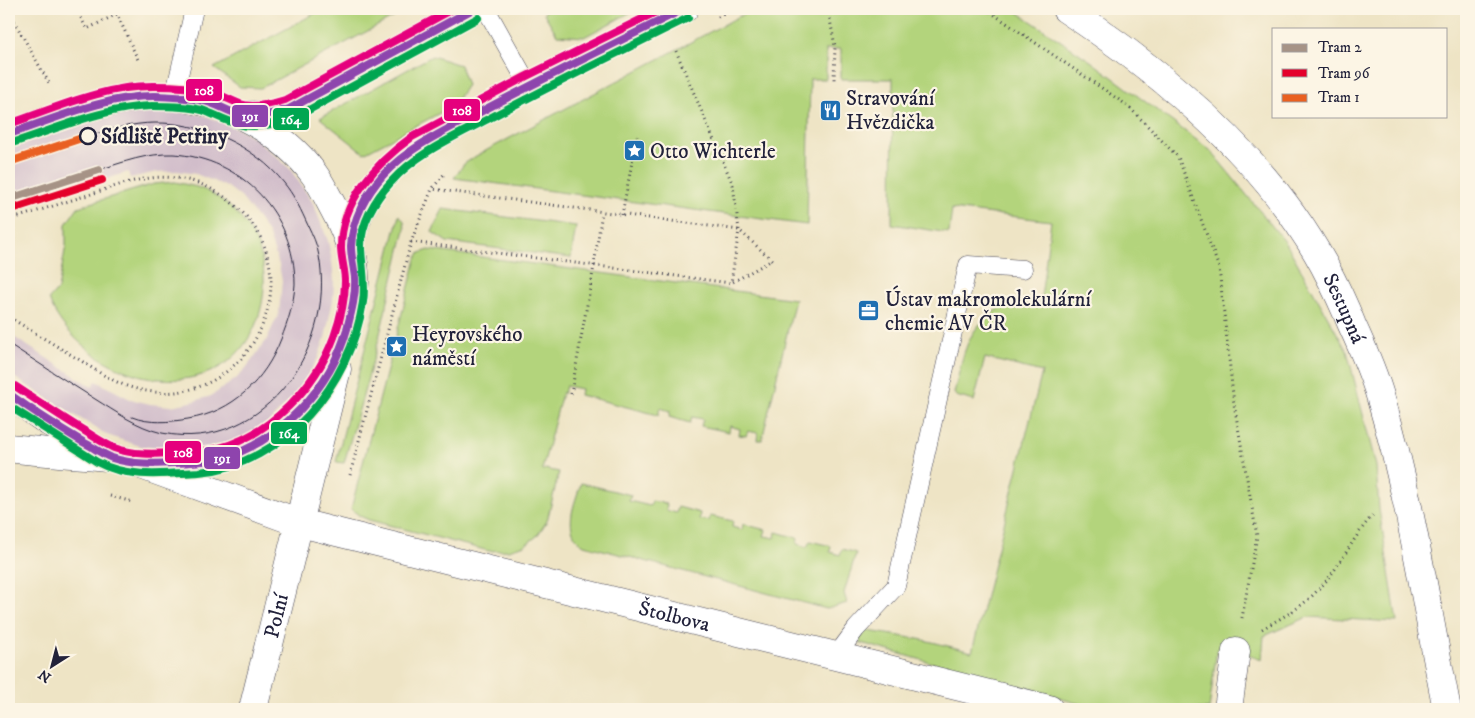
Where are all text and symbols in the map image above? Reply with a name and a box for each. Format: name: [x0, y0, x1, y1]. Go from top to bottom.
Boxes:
legend: [1272, 28, 1448, 118]
text: Tram 2: [1318, 38, 1362, 57]
text: Tram 96: [1318, 64, 1371, 83]
line badge: 108: [185, 78, 223, 102]
text: 108: [194, 82, 214, 100]
place label: Stravování Hvězdička: [846, 86, 936, 136]
text: Tram 1: [1318, 88, 1360, 107]
line badge: 108: [443, 98, 481, 122]
restaurant icon: Stravování Hvězdička: [818, 98, 842, 122]
text: 108: [452, 102, 472, 120]
line badge: 191: [231, 104, 269, 128]
line badge: 164: [272, 107, 310, 131]
text: 191: [241, 108, 259, 126]
text: 164: [281, 111, 302, 129]
place label: Sídliště Petřiny: [101, 124, 229, 150]
marker: Sídliště Petřiny: [79, 127, 97, 145]
place icon: Otto Wichterle: [622, 139, 646, 163]
place label: Otto Wichterle: [650, 139, 776, 165]
street label: Sestupná: [1316, 269, 1371, 348]
place label: Ústav makromolekulární chemie AV ČR: [885, 285, 1092, 337]
office icon: Ústav makromolekulární chemie AV ČR: [857, 299, 881, 323]
place label: Heyrovského náměstí: [412, 322, 522, 372]
place icon: Heyrovského náměstí: [384, 334, 408, 358]
line badge: 164: [270, 421, 308, 445]
text: 164: [279, 425, 300, 443]
line badge: 108: [164, 440, 202, 464]
text: 108: [173, 444, 193, 462]
line badge: 191: [203, 446, 241, 470]
text: 191: [213, 450, 231, 468]
street label: Polní: [259, 590, 295, 641]
street label: Štolbova: [636, 594, 712, 638]
north arrow: [28, 640, 78, 690]
text: N: [35, 665, 55, 686]

